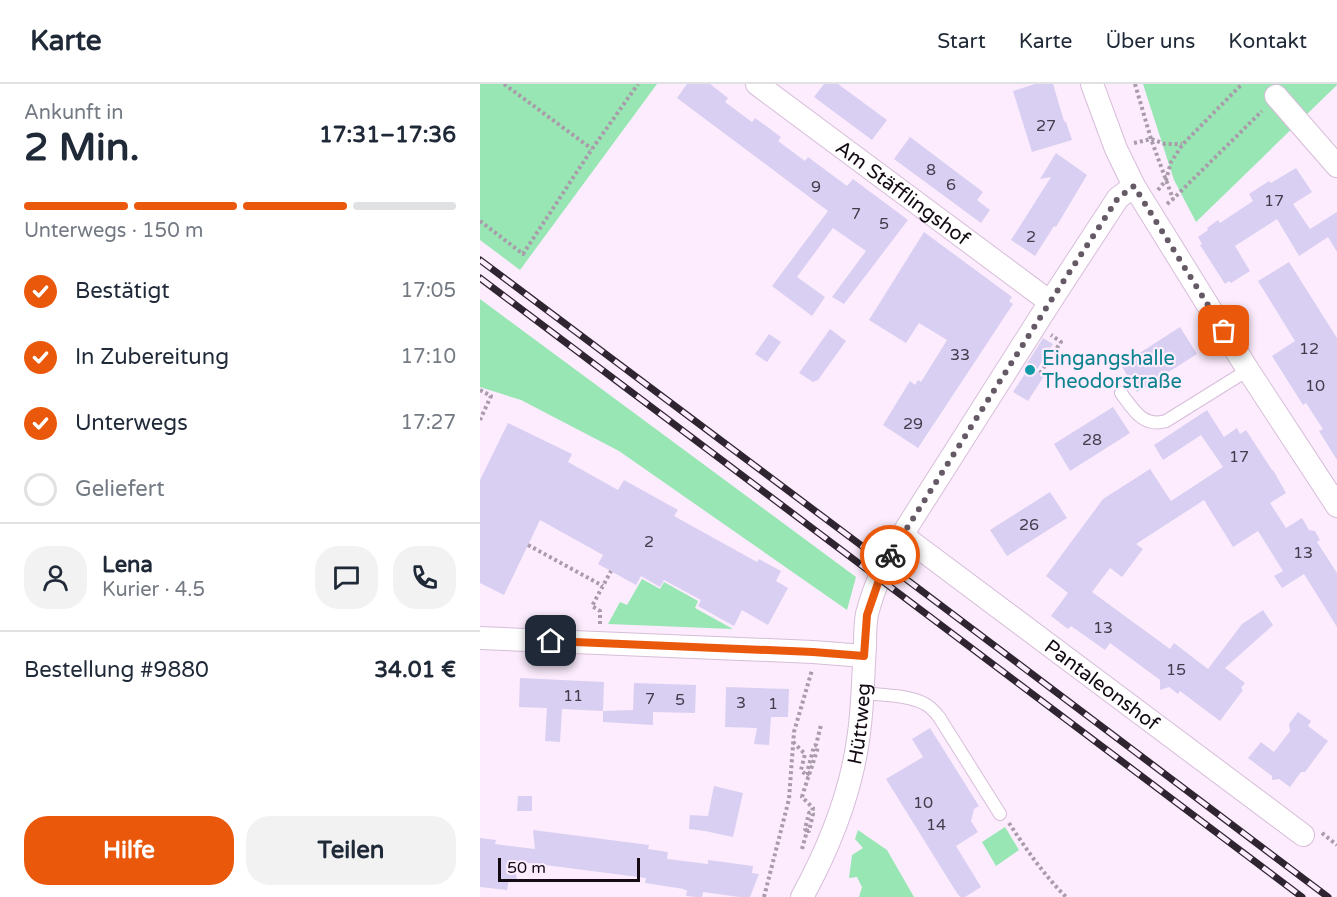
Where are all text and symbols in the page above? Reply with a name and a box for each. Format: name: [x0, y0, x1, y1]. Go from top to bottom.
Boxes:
text: Karte: [30, 24, 102, 58]
text: Start: [937, 29, 986, 54]
text: Karte: [1019, 29, 1072, 54]
text: Über uns: [1105, 29, 1195, 54]
text: Kontakt: [1228, 29, 1307, 54]
text: Ankunft in: [24, 101, 123, 125]
house number: 27: [1036, 116, 1056, 136]
text: 17:31–17:36: [319, 122, 456, 148]
text: 2 Min.: [24, 124, 140, 171]
street label: Am Stäfflingshof: [831, 136, 974, 251]
house number: 8: [926, 160, 936, 180]
house number: 6: [946, 175, 956, 195]
house number: 9: [811, 177, 821, 197]
house number: 17: [1264, 191, 1284, 211]
house number: 7: [851, 204, 861, 224]
house number: 5: [879, 214, 889, 234]
text: Unterwegs · 150 m: [24, 219, 203, 243]
house number: 2: [1026, 227, 1036, 247]
icon: check: [24, 275, 57, 308]
text: Bestätigt: [75, 278, 170, 304]
text: 17:05: [401, 279, 456, 303]
pin: [1198, 305, 1249, 356]
icon: bag: [1207, 314, 1240, 347]
house number: 12: [1299, 339, 1319, 359]
icon: check: [24, 341, 57, 374]
text: In Zubereitung: [75, 344, 229, 370]
text: 17:10: [401, 345, 456, 369]
house number: 33: [950, 345, 970, 365]
place label: Eingangshalle Theodorstraße: [1042, 347, 1182, 394]
marker: Eingangshalle Theodorstraße: [1023, 363, 1037, 377]
house number: 10: [1305, 376, 1325, 396]
icon: check: [24, 407, 57, 440]
text: Unterwegs: [75, 410, 188, 436]
text: 17:27: [401, 411, 456, 435]
house number: 29: [903, 414, 923, 434]
house number: 28: [1082, 430, 1102, 450]
house number: 17: [1229, 447, 1249, 467]
text: Geliefert: [75, 476, 165, 502]
house number: 26: [1019, 515, 1039, 535]
courier: [860, 525, 920, 585]
house number: 2: [644, 532, 654, 552]
icon: bike: [874, 539, 907, 572]
house number: 13: [1293, 543, 1313, 563]
button: person: [24, 546, 87, 609]
button: chat: [315, 546, 378, 609]
button: phone: [393, 546, 456, 609]
text: Lena: [102, 552, 153, 578]
text: Kurier · 4.5: [102, 578, 205, 602]
pin: [525, 615, 576, 666]
house number: 13: [1093, 618, 1113, 638]
icon: home: [534, 624, 567, 657]
street label: Pantaleonshof: [1039, 635, 1164, 736]
text: Bestellung #9880: [24, 657, 209, 683]
text: 34.01 €: [374, 657, 456, 683]
house number: 15: [1166, 660, 1186, 680]
street label: Hüttweg: [843, 682, 876, 767]
house number: 11: [563, 686, 583, 706]
house number: 7: [645, 689, 655, 709]
house number: 5: [675, 690, 685, 710]
house number: 3: [736, 693, 746, 713]
house number: 1: [768, 694, 778, 714]
house number: 10: [913, 793, 933, 813]
house number: 14: [926, 815, 946, 835]
button: Hilfe: [24, 816, 234, 885]
button: Teilen: [246, 816, 456, 885]
scale bar: [498, 855, 640, 882]
text: 50 m: [507, 858, 546, 878]

